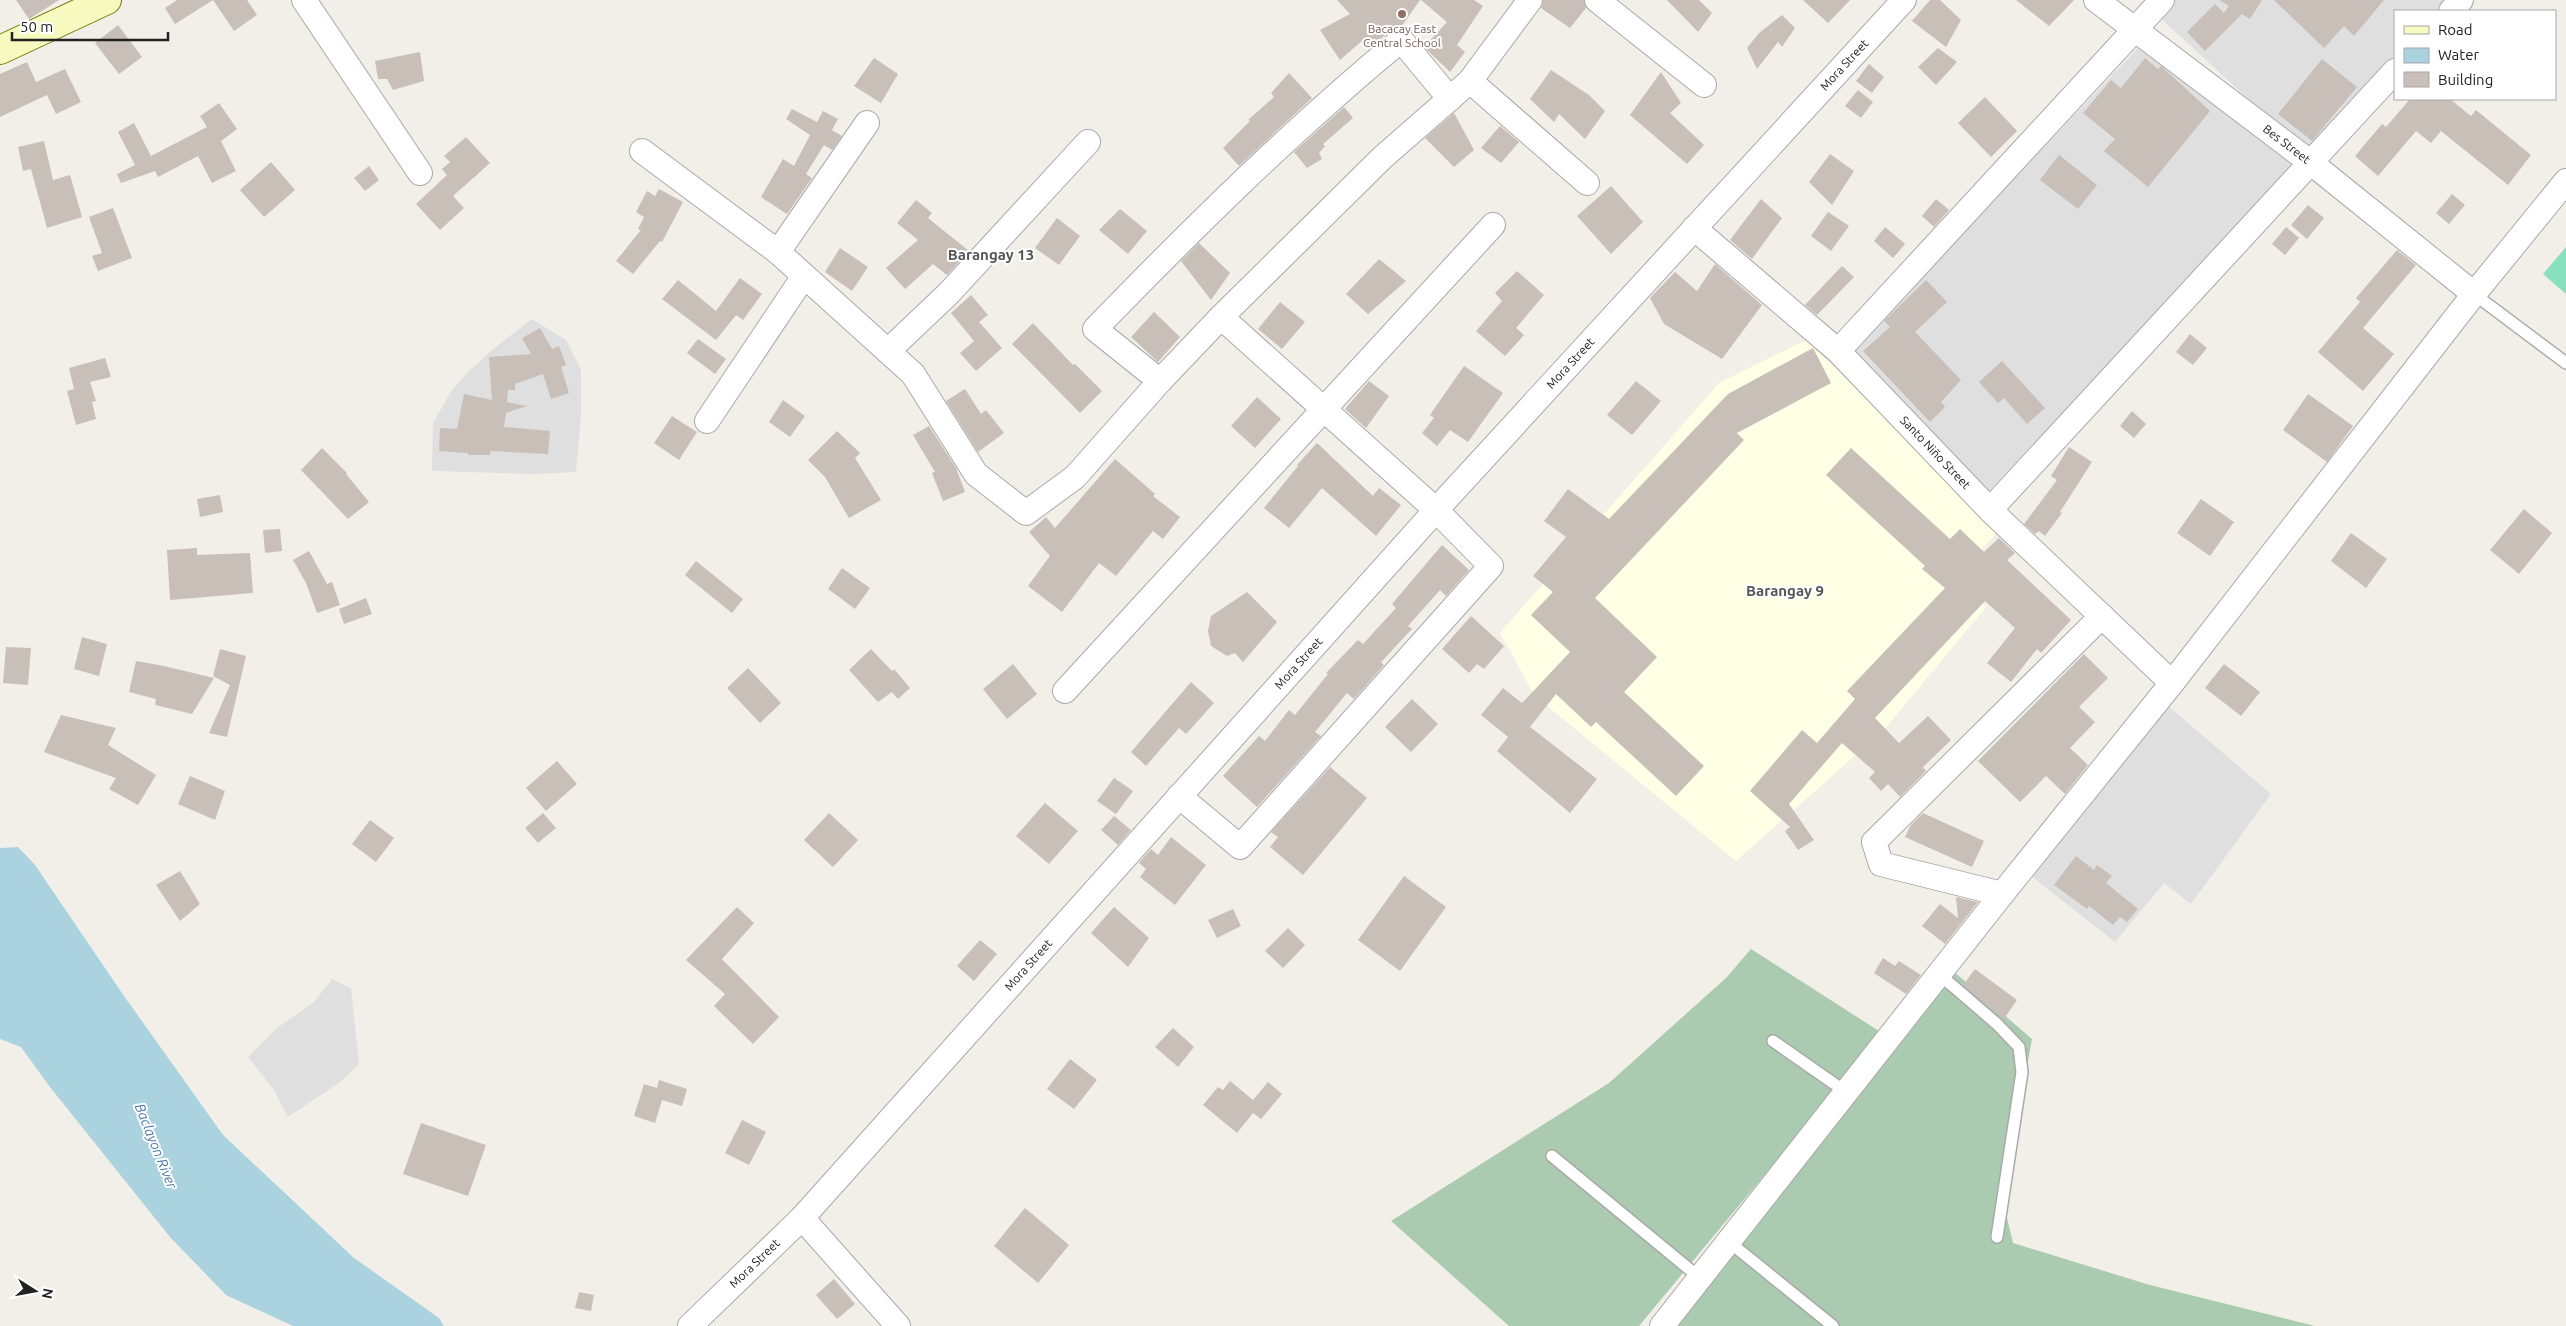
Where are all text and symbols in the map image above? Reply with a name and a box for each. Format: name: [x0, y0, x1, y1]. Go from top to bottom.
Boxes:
marker: Bacacay East Central School: [1396, 8, 1408, 20]
scale bar: [12, 10, 169, 42]
legend: [2394, 10, 2556, 100]
text: 50 m: [20, 18, 53, 35]
text: Road: [2438, 21, 2473, 38]
place label: Bacacay East Central School: [1363, 22, 1441, 49]
street label: Mora Street: [1817, 36, 1871, 93]
text: Water: [2438, 46, 2479, 63]
text: Building: [2438, 71, 2493, 88]
street label: Bes Street: [2261, 122, 2313, 166]
district label: Barangay 13: [948, 246, 1034, 263]
street label: Mora Street: [1544, 335, 1597, 391]
street label: Santo Niño Street: [1898, 413, 1973, 492]
district label: Barangay 9: [1746, 582, 1824, 599]
street label: Mora Street: [1272, 635, 1325, 691]
street label: Mora Street: [1002, 936, 1055, 993]
water label: Baclayon River: [132, 1101, 181, 1192]
street label: Mora Street: [727, 1236, 782, 1290]
north arrow: [10, 1266, 60, 1316]
text: N: [39, 1287, 57, 1300]

